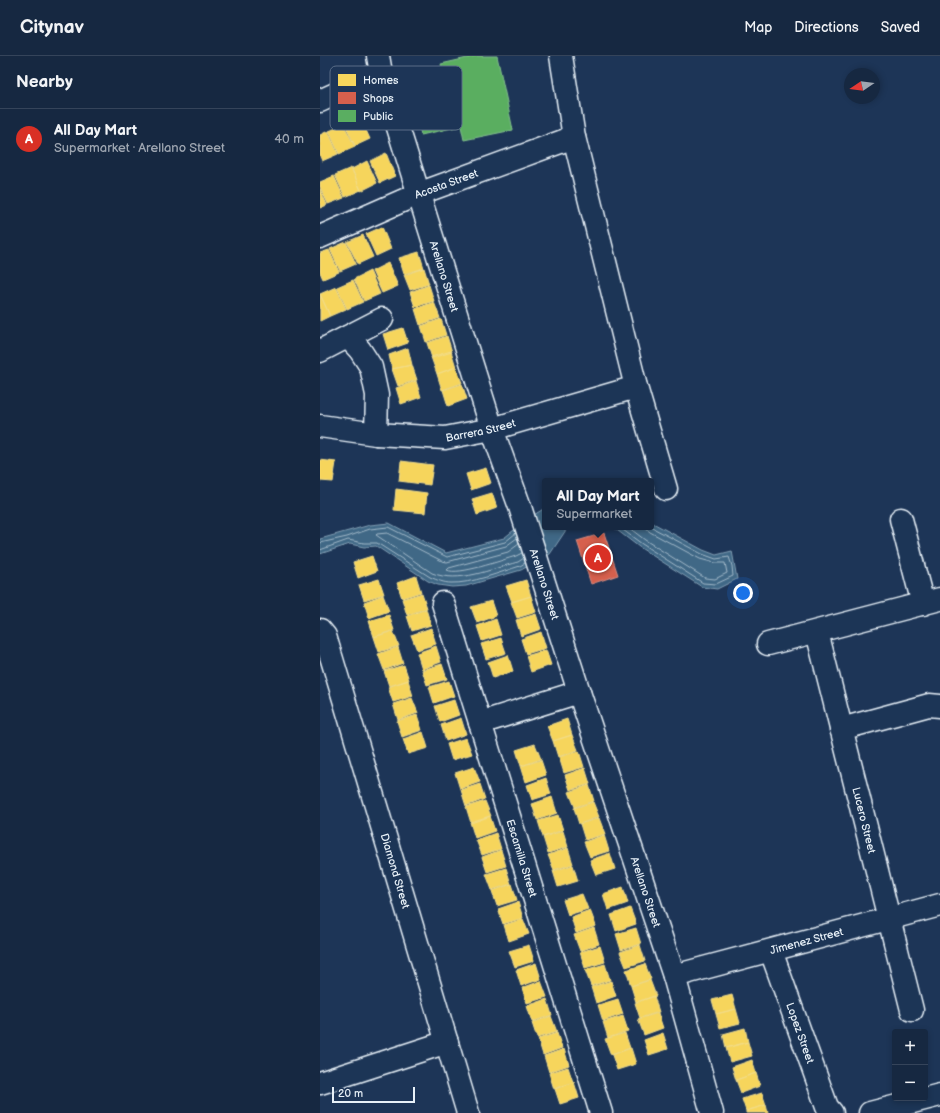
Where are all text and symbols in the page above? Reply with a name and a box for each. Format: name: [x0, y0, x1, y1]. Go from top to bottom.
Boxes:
text: Citynav: [20, 16, 84, 39]
text: Map: [744, 19, 772, 36]
text: Directions: [794, 19, 859, 36]
text: Saved: [881, 19, 920, 36]
legend: [330, 66, 462, 130]
north arrow: [844, 68, 880, 104]
text: Nearby: [16, 72, 73, 92]
text: Homes: [363, 74, 399, 87]
text: Shops: [363, 92, 394, 105]
text: Public: [363, 110, 393, 123]
text: All Day Mart: [54, 121, 137, 140]
text: A: [25, 131, 33, 147]
text: 40 m: [274, 131, 304, 147]
text: Supermarket · Arellano Street: [54, 140, 225, 156]
street label: Acosta Street: [413, 166, 480, 202]
street label: Arellano Street: [427, 239, 461, 314]
street label: Barrera Street: [445, 416, 518, 445]
popup: [542, 478, 654, 530]
text: All Day Mart: [556, 487, 640, 506]
text: Supermarket: [556, 506, 632, 522]
pin: A: [585, 543, 611, 573]
street label: Arellano Street: [527, 547, 562, 622]
your location: [733, 583, 753, 603]
street label: Lucero Street: [849, 786, 879, 855]
street label: Escamilla Street: [503, 818, 540, 899]
street label: Diamond Street: [378, 832, 412, 911]
street label: Arellano Street: [628, 855, 663, 930]
street label: Jimenez Street: [768, 925, 845, 957]
street label: Lopez Street: [783, 1001, 817, 1066]
map controls: [892, 1029, 928, 1101]
button: +: [892, 1029, 928, 1065]
button: −: [892, 1065, 928, 1101]
scale bar: [332, 1085, 415, 1104]
text: 20 m: [338, 1087, 363, 1100]

